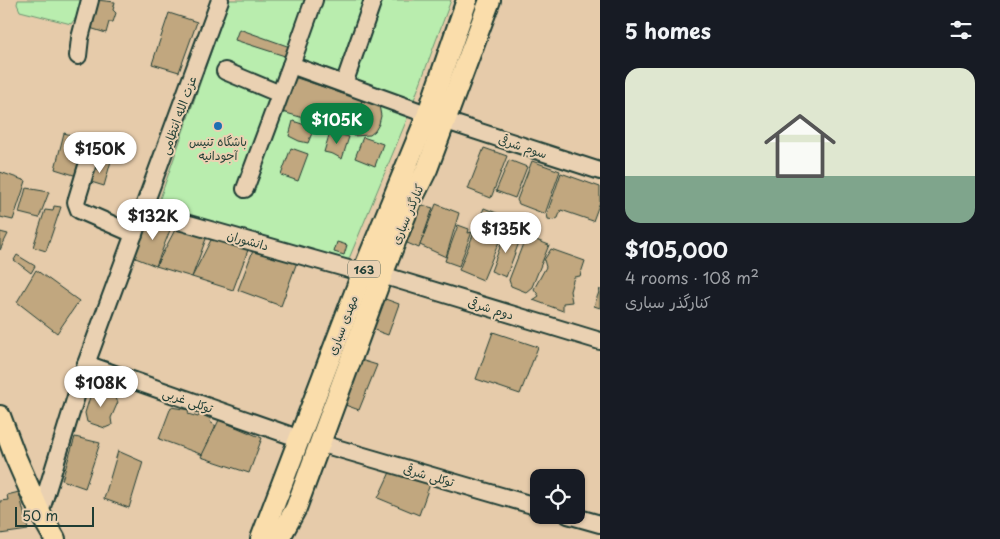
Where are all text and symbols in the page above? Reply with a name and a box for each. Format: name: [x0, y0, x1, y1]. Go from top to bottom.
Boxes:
text: 5 homes: [625, 14, 711, 46]
icon: filters: [947, 16, 975, 44]
street label: عزت الله انتظامی: [155, 73, 201, 157]
icon: home: [755, 101, 845, 191]
pin: $105K: [302, 102, 372, 145]
text: $105K: [312, 107, 362, 131]
marker: باشگاه تنیس آجودانیه: [212, 120, 224, 132]
street label: سوم شرقی: [496, 130, 550, 163]
pin: $150K: [65, 132, 135, 174]
place label: باشگاه تنیس آجودانیه: [189, 132, 247, 164]
text: $150K: [75, 136, 125, 160]
street label: کنارگذر سباری: [386, 181, 428, 247]
pin: $132K: [118, 198, 188, 241]
text: $132K: [128, 203, 178, 227]
pin: $135K: [471, 212, 541, 254]
text: $135K: [481, 216, 531, 240]
street label: دانشوران: [225, 225, 271, 255]
text: $105,000: [625, 233, 728, 265]
road number: 163: [348, 260, 380, 278]
text: 4 rooms · 108 m²: [625, 265, 759, 289]
text: کنارگذر سباری: [625, 289, 711, 313]
street label: مهدی سباری: [322, 292, 362, 358]
street label: دوم شرقی: [466, 293, 516, 324]
pin: $108K: [66, 366, 136, 408]
text: $108K: [75, 370, 127, 394]
street label: توکلی غربی: [160, 383, 216, 417]
street label: توکلی شرقی: [402, 459, 457, 491]
map controls: [530, 469, 585, 524]
button: locate: [530, 469, 585, 524]
scale bar: [15, 504, 94, 527]
text: 50 m: [22, 505, 58, 526]

